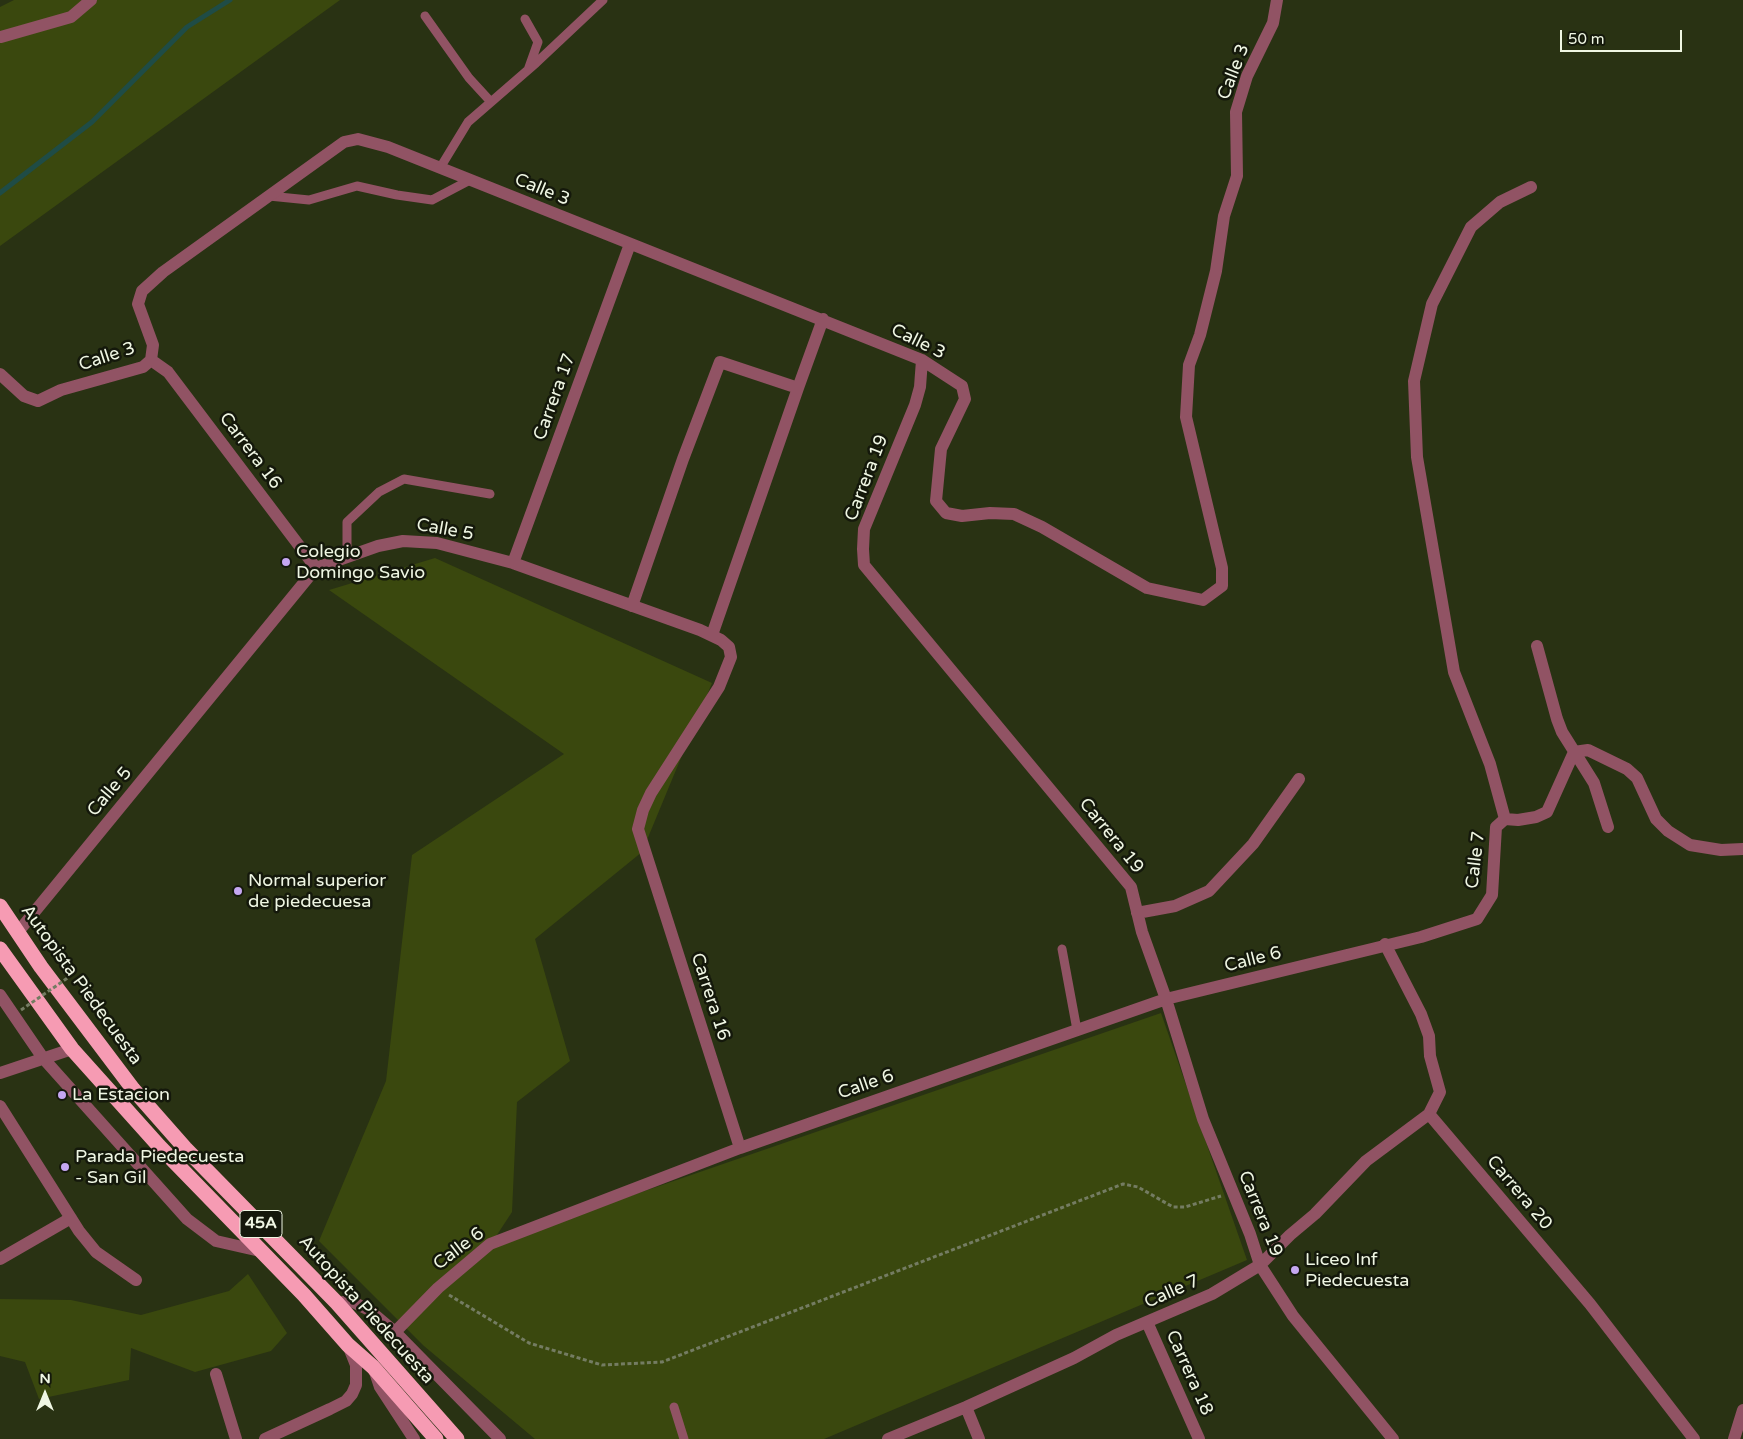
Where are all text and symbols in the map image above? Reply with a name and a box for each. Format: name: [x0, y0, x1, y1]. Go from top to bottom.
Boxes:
scale bar: [1563, 20, 1686, 52]
text: 50 m: [1568, 30, 1605, 48]
street label: Calle 3: [1214, 41, 1254, 103]
street label: Calle 3: [511, 169, 573, 211]
street label: Calle 3: [887, 320, 949, 364]
street label: Calle 3: [76, 338, 138, 376]
street label: Carrera 17: [529, 351, 581, 443]
street label: Carrera 16: [214, 408, 286, 494]
street label: Carrera 19: [841, 432, 893, 524]
street label: Calle 5: [415, 514, 475, 546]
place label: Colegio Domingo Savio: [296, 541, 425, 584]
marker: Colegio Domingo Savio: [280, 556, 292, 568]
street label: Calle 5: [83, 763, 137, 821]
street label: Carrera 19: [1074, 794, 1148, 878]
street label: Calle 7: [1462, 830, 1490, 890]
place label: Normal superior de piedecuesa: [248, 870, 386, 912]
marker: Normal superior de piedecuesa: [232, 885, 244, 897]
street label: Autopista Piedecuesta: [16, 901, 146, 1069]
street label: Calle 6: [1222, 943, 1284, 977]
street label: Carrera 16: [686, 951, 734, 1043]
street label: Calle 6: [835, 1065, 897, 1105]
place label: La Estacion: [72, 1084, 170, 1106]
marker: La Estacion: [56, 1089, 68, 1101]
place label: Parada Piedecuesta - San Gil: [75, 1146, 244, 1188]
street label: Carrera 20: [1482, 1151, 1556, 1235]
marker: Parada Piedecuesta - San Gil: [59, 1161, 71, 1173]
street label: Carrera 19: [1233, 1168, 1287, 1260]
road number: 45A: [240, 1210, 282, 1238]
street label: Calle 6: [429, 1223, 489, 1275]
street label: Autopista Piedecuesta: [294, 1231, 438, 1389]
place label: Liceo Inf Piedecuesta: [1305, 1249, 1409, 1292]
marker: Liceo Inf Piedecuesta: [1289, 1264, 1301, 1276]
street label: Calle 7: [1141, 1270, 1203, 1314]
street label: Carrera 18: [1161, 1327, 1217, 1419]
north arrow: [20, 1369, 70, 1419]
text: N: [39, 1370, 51, 1387]

